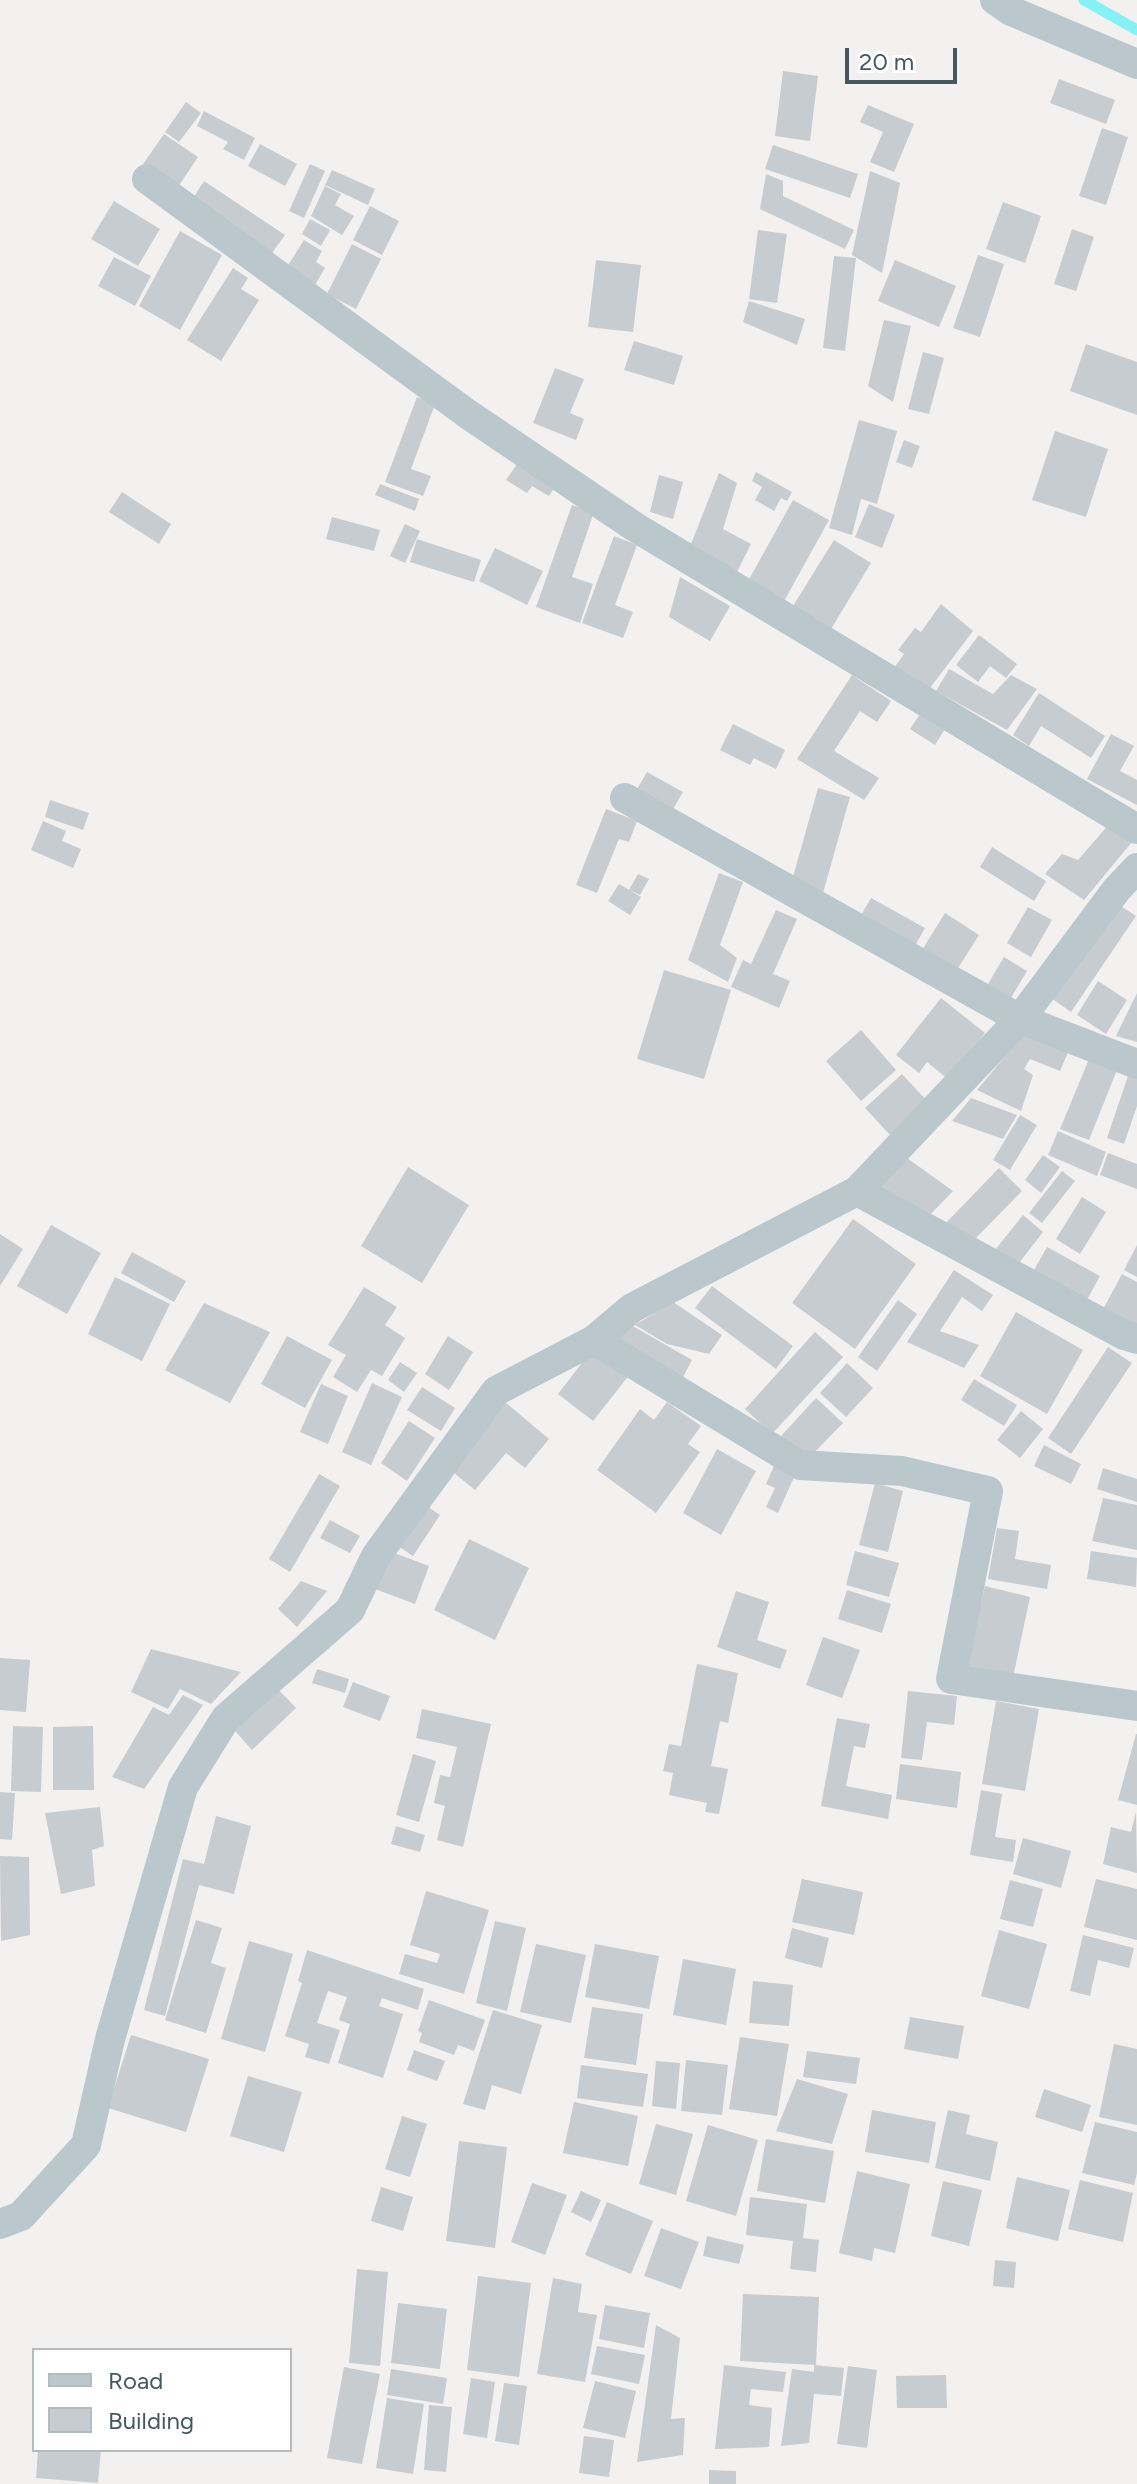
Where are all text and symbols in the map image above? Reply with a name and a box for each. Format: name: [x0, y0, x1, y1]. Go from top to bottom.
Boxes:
scale bar: [849, 32, 961, 82]
text: 20 m: [859, 47, 914, 76]
legend: [32, 2348, 292, 2452]
text: Road: [108, 2366, 163, 2395]
text: Building: [108, 2406, 194, 2435]

